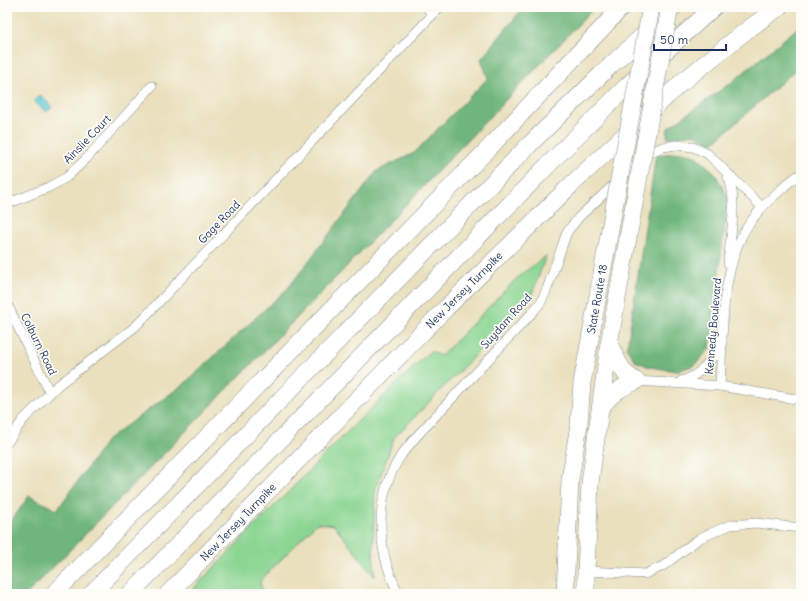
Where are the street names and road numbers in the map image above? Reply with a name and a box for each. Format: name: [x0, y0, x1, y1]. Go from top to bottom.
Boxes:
street label: Ainslie Court: [60, 112, 114, 166]
street label: Gage Road: [195, 197, 243, 247]
street label: New Jersey Turnpike: [423, 249, 505, 331]
street label: State Route 18: [584, 263, 610, 335]
street label: Kennedy Boulevard: [702, 277, 724, 375]
street label: Suydam Road: [478, 290, 535, 352]
street label: Colburn Road: [18, 311, 60, 378]
street label: New Jersey Turnpike: [197, 480, 279, 564]

